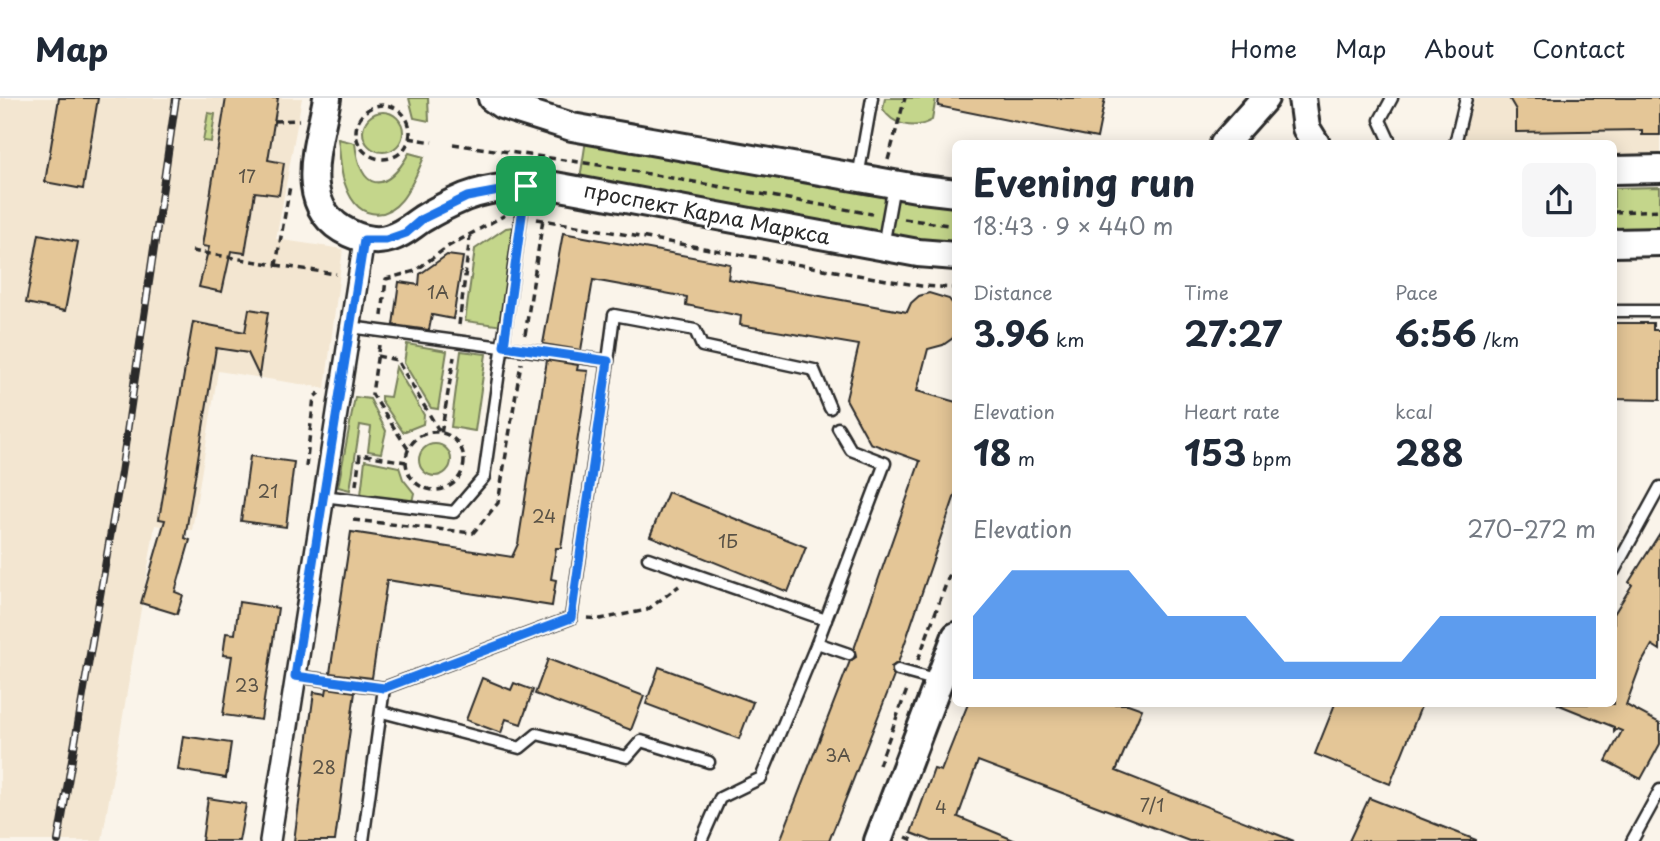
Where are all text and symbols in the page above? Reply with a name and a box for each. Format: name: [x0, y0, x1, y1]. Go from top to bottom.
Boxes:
text: Map: [35, 23, 108, 73]
text: Home: [1230, 30, 1297, 66]
text: Map: [1335, 30, 1386, 66]
text: About: [1424, 30, 1494, 66]
text: Contact: [1532, 30, 1625, 66]
text: Evening run: [973, 153, 1195, 210]
pin: [496, 156, 556, 216]
house number: 17: [238, 162, 256, 189]
button: share: [1522, 163, 1596, 237]
icon: arrive: [507, 167, 545, 205]
street label: проспект Карла Маркса: [581, 172, 833, 252]
text: 18:43 · 9 × 440 m: [973, 208, 1174, 243]
house number: 1А: [427, 278, 449, 305]
text: Distance: [973, 278, 1053, 306]
text: Time: [1184, 278, 1229, 306]
text: Pace: [1395, 278, 1438, 306]
text: 3.96: [973, 306, 1050, 359]
text: 27:27: [1184, 306, 1282, 359]
text: 6:56: [1395, 306, 1477, 359]
text: km: [1050, 325, 1084, 353]
text: /km: [1477, 325, 1519, 353]
text: Elevation: [973, 397, 1055, 425]
text: Heart rate: [1184, 397, 1280, 425]
text: kcal: [1395, 397, 1433, 425]
text: 18: [973, 425, 1012, 478]
text: 153: [1184, 425, 1246, 478]
text: 288: [1395, 425, 1464, 478]
text: m: [1012, 444, 1035, 472]
text: bpm: [1246, 444, 1292, 472]
house number: 21: [258, 477, 278, 504]
house number: 24: [532, 502, 556, 529]
text: Elevation: [973, 511, 1072, 546]
text: 270–272 m: [1467, 511, 1596, 546]
house number: 1Б: [718, 527, 738, 554]
house number: 23: [235, 671, 259, 698]
house number: 3А: [825, 741, 851, 768]
house number: 28: [312, 753, 336, 780]
house number: 7/1: [1140, 791, 1164, 818]
house number: 4: [935, 793, 947, 820]

